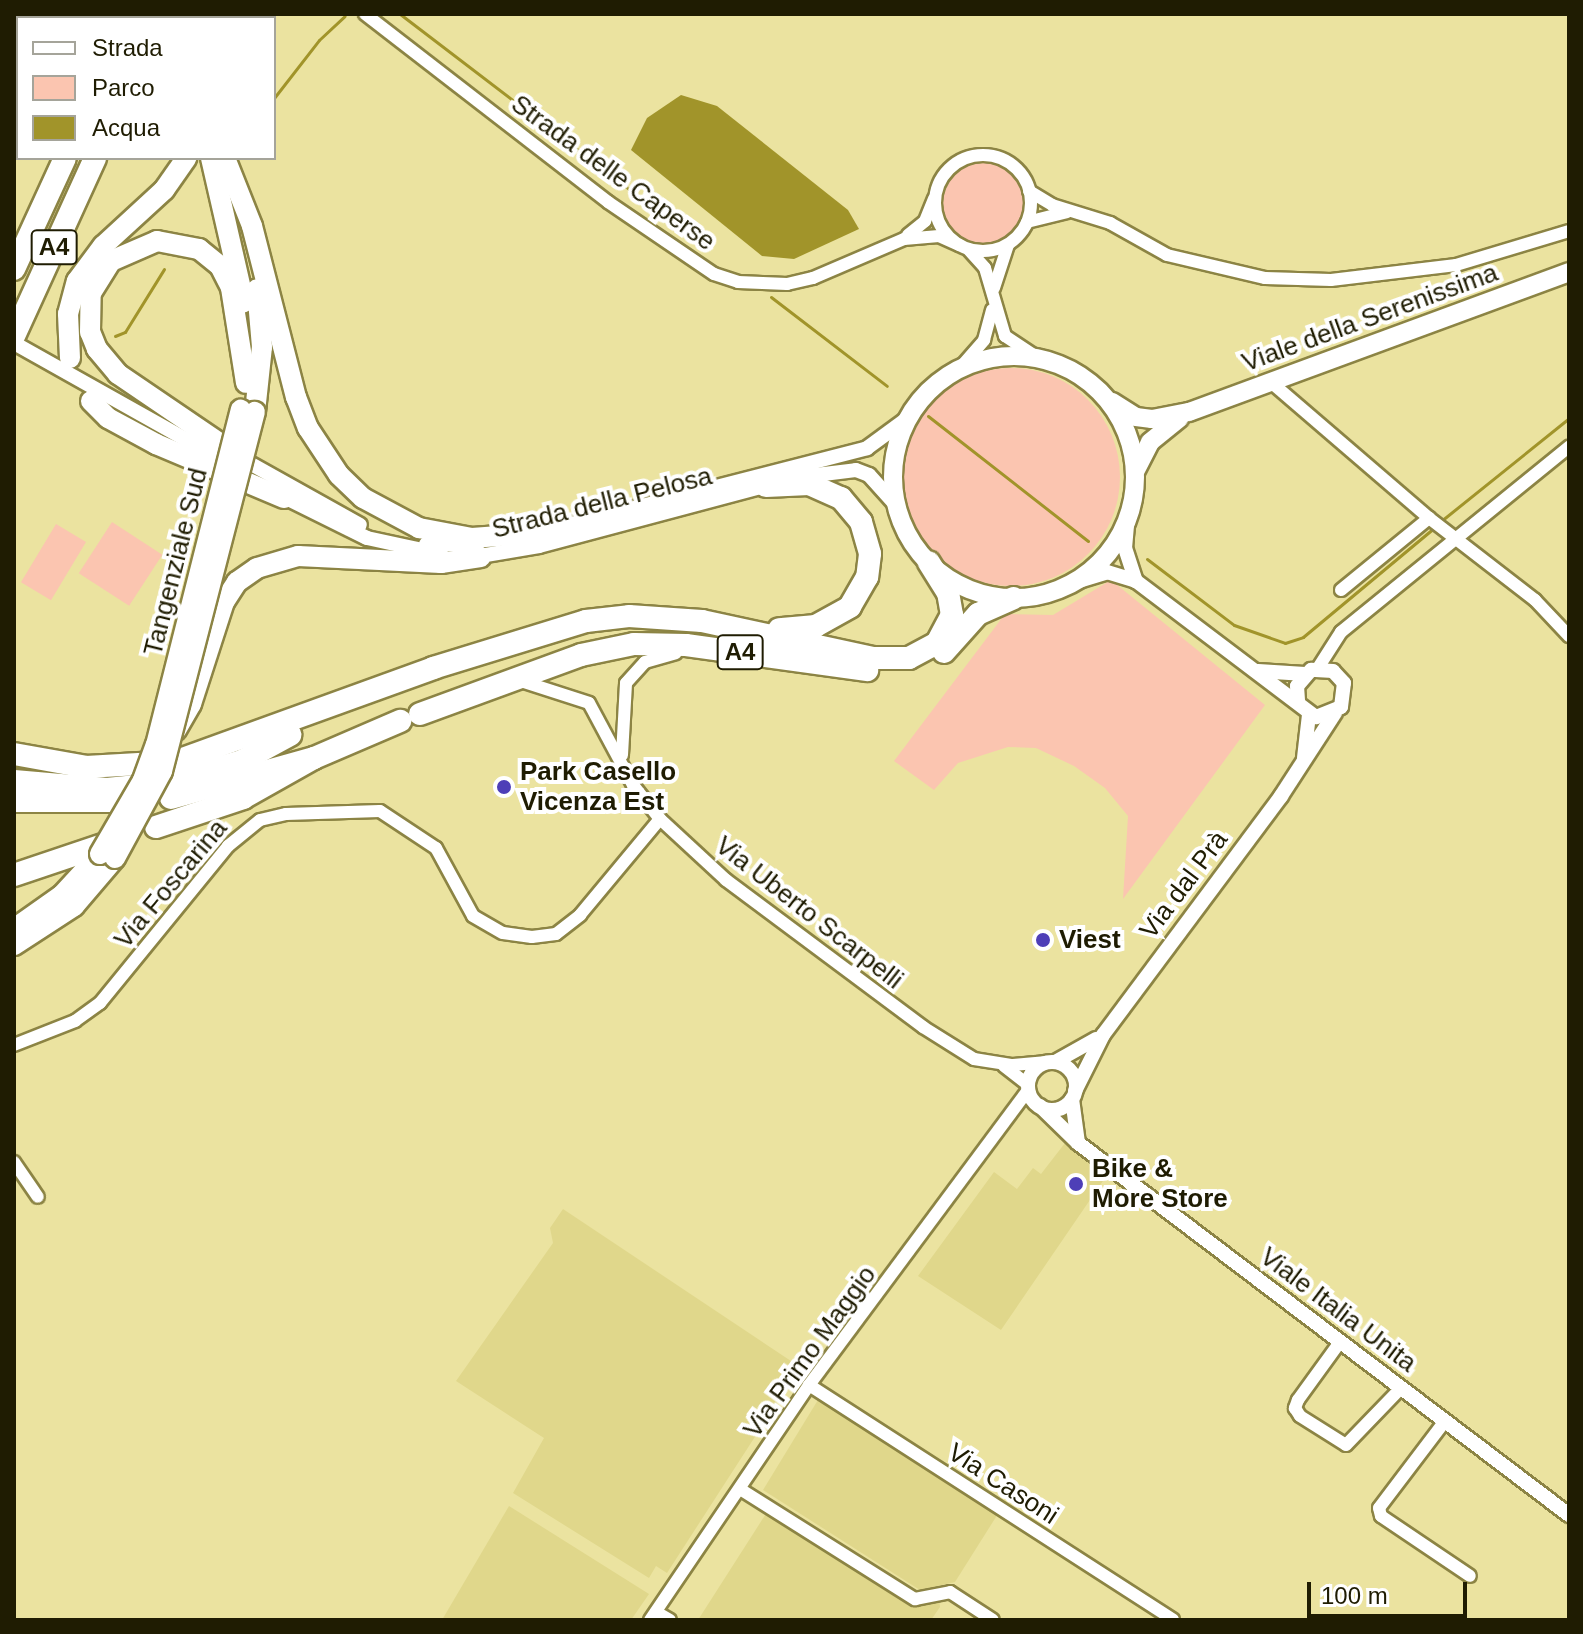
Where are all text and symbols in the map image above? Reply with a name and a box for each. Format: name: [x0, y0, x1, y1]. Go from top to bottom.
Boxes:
legend: [16, 16, 276, 160]
text: Strada: [92, 34, 163, 61]
text: Parco: [92, 74, 155, 101]
street label: Strada delle Caperse: [505, 89, 721, 257]
text: Acqua: [92, 114, 160, 141]
road number: A4: [30, 227, 78, 267]
street label: Viale della Serenissima: [1238, 257, 1502, 379]
street label: Strada della Pelosa: [489, 461, 715, 545]
street label: Tangenziale Sud: [138, 465, 214, 659]
road number: A4: [716, 632, 764, 672]
place label: Park Casello Vicenza Est: [520, 756, 676, 818]
marker: Park Casello Vicenza Est: [495, 778, 513, 796]
street label: Via Foscarina: [108, 813, 234, 955]
street label: Via dal Prà: [1133, 825, 1235, 945]
street label: Via Uberto Scarpelli: [709, 830, 909, 996]
place label: Viest: [1059, 924, 1121, 956]
marker: Viest: [1034, 931, 1052, 949]
place label: Bike & More Store: [1092, 1153, 1228, 1214]
marker: Bike & More Store: [1067, 1175, 1085, 1193]
street label: Viale Italia Unita: [1254, 1241, 1422, 1379]
street label: Via Primo Maggio: [737, 1260, 883, 1444]
street label: Via Casoni: [942, 1437, 1064, 1531]
scale bar: [1311, 1566, 1471, 1616]
text: 100 m: [1321, 1582, 1388, 1609]

